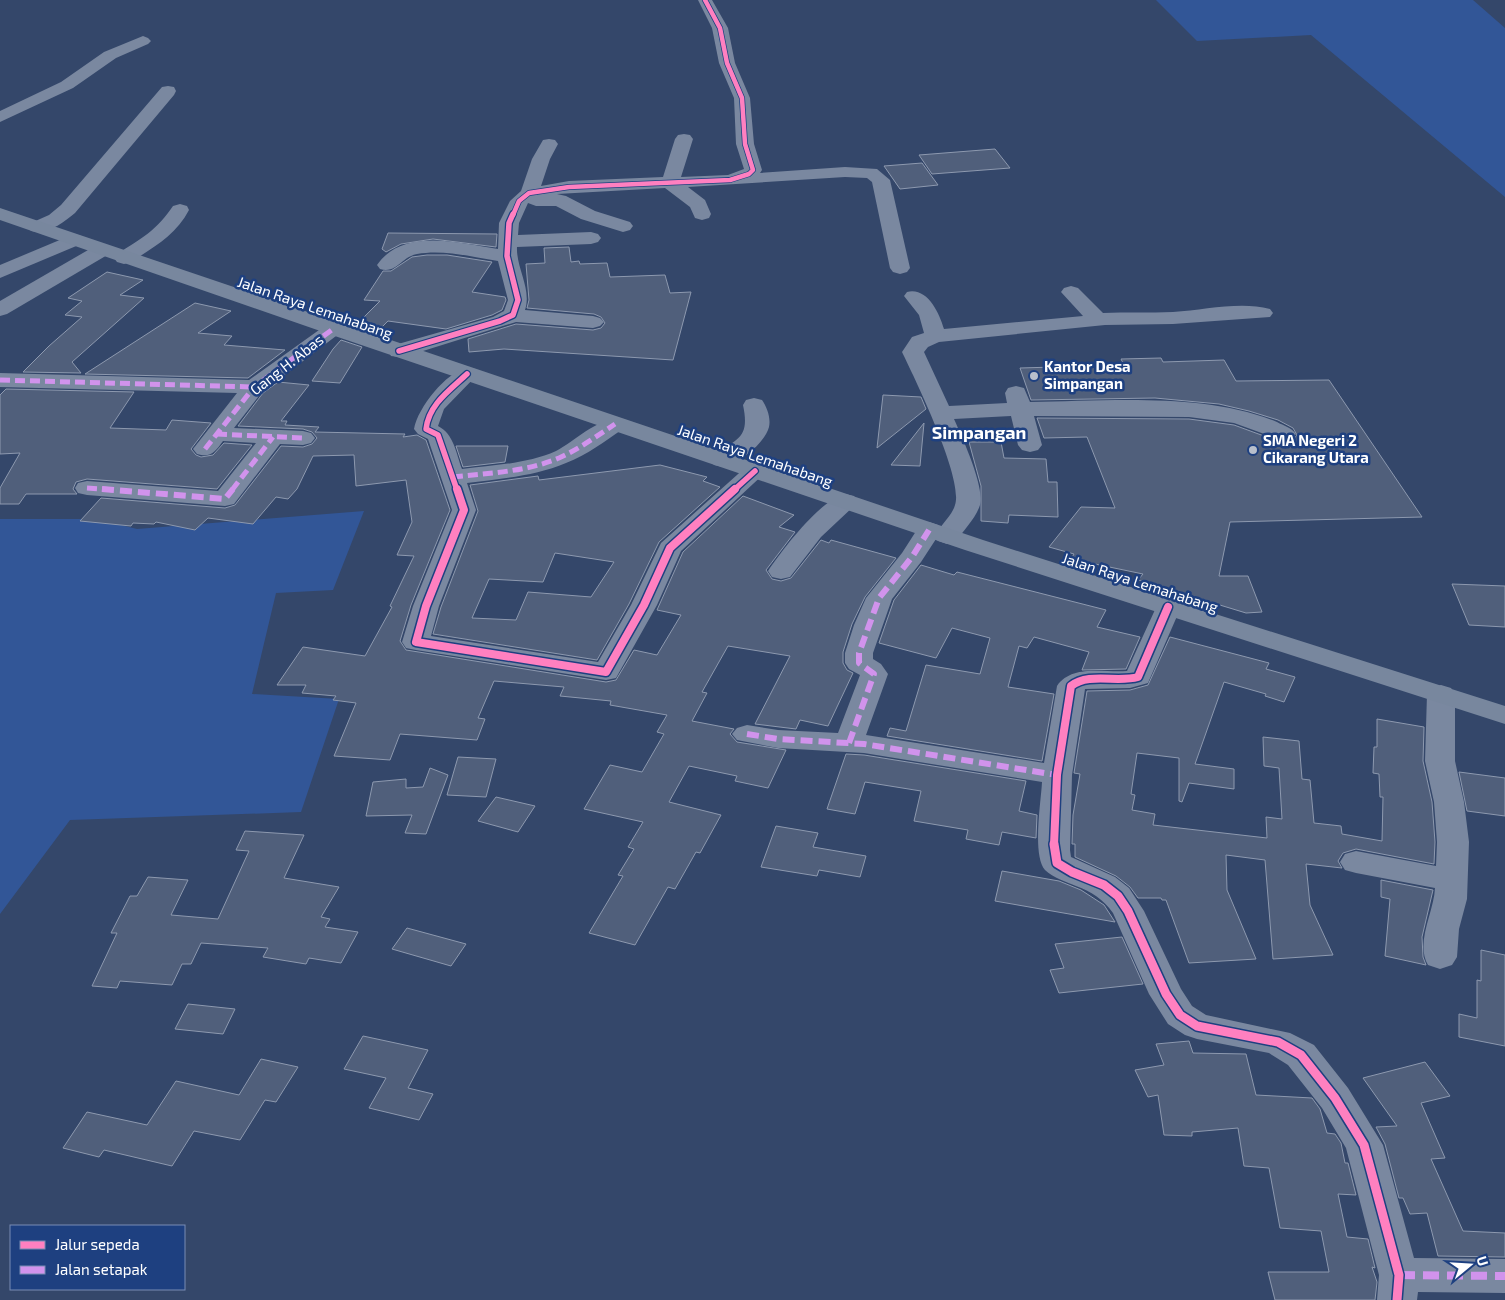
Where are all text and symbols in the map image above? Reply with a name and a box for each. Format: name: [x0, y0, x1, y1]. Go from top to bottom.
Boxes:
street label: Jalan Raya Lemahabang: [235, 272, 396, 342]
street label: Gang H. Abas: [246, 330, 327, 398]
place label: Kantor Desa Simpangan: [1044, 357, 1131, 392]
marker: Kantor Desa Simpangan: [1028, 370, 1040, 382]
street label: Jalan Raya Lemahabang: [675, 420, 836, 490]
district label: Simpangan: [932, 421, 1026, 443]
place label: SMA Negeri 2 Cikarang Utara: [1263, 431, 1369, 466]
marker: SMA Negeri 2 Cikarang Utara: [1247, 444, 1259, 456]
street label: Jalan Raya Lemahabang: [1060, 548, 1221, 616]
legend: [10, 1225, 185, 1290]
text: Jalur sepeda: [55, 1235, 140, 1253]
north arrow: [1445, 1240, 1495, 1290]
text: U: [1473, 1254, 1492, 1268]
text: Jalan setapak: [55, 1260, 148, 1278]

